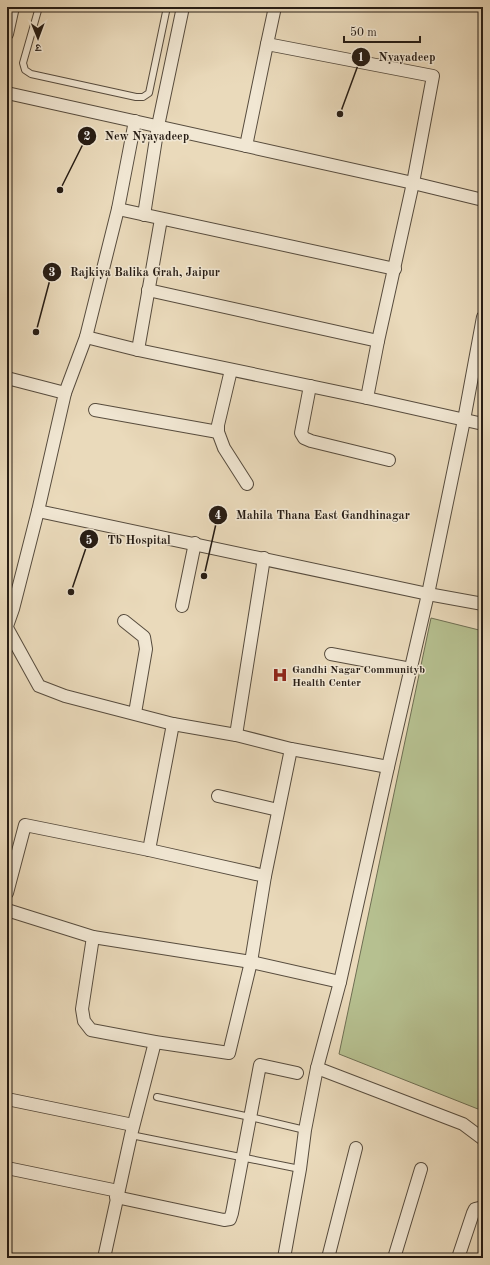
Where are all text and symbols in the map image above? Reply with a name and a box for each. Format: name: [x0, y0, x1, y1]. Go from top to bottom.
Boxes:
north arrow: [18, 18, 58, 58]
scale bar: [344, 18, 420, 44]
text: 50 m: [350, 26, 377, 39]
text: उ: [34, 41, 42, 52]
callout: Nyayadeep: [351, 45, 444, 69]
text: 1: [358, 52, 364, 64]
text: Nyayadeep: [378, 52, 436, 64]
callout: New Nyayadeep: [77, 124, 197, 148]
text: 2: [84, 131, 91, 143]
text: New Nyayadeep: [105, 131, 189, 143]
callout: Rajkiya Balika Grah, Jaipur: [42, 260, 228, 284]
text: 3: [49, 267, 56, 279]
text: Rajkiya Balika Grah, Jaipur: [70, 267, 220, 279]
callout: Mahila Thana East Gandhinagar: [208, 503, 418, 527]
text: 4: [215, 510, 222, 522]
text: Mahila Thana East Gandhinagar: [236, 510, 410, 522]
callout: Tb Hospital: [79, 527, 179, 551]
text: 5: [86, 534, 93, 547]
text: Tb Hospital: [107, 535, 171, 547]
place label: Gandhi Nagar Communityb Health Center: [292, 665, 425, 689]
hospital icon: Gandhi Nagar Communityb Health Center: [271, 666, 289, 684]

